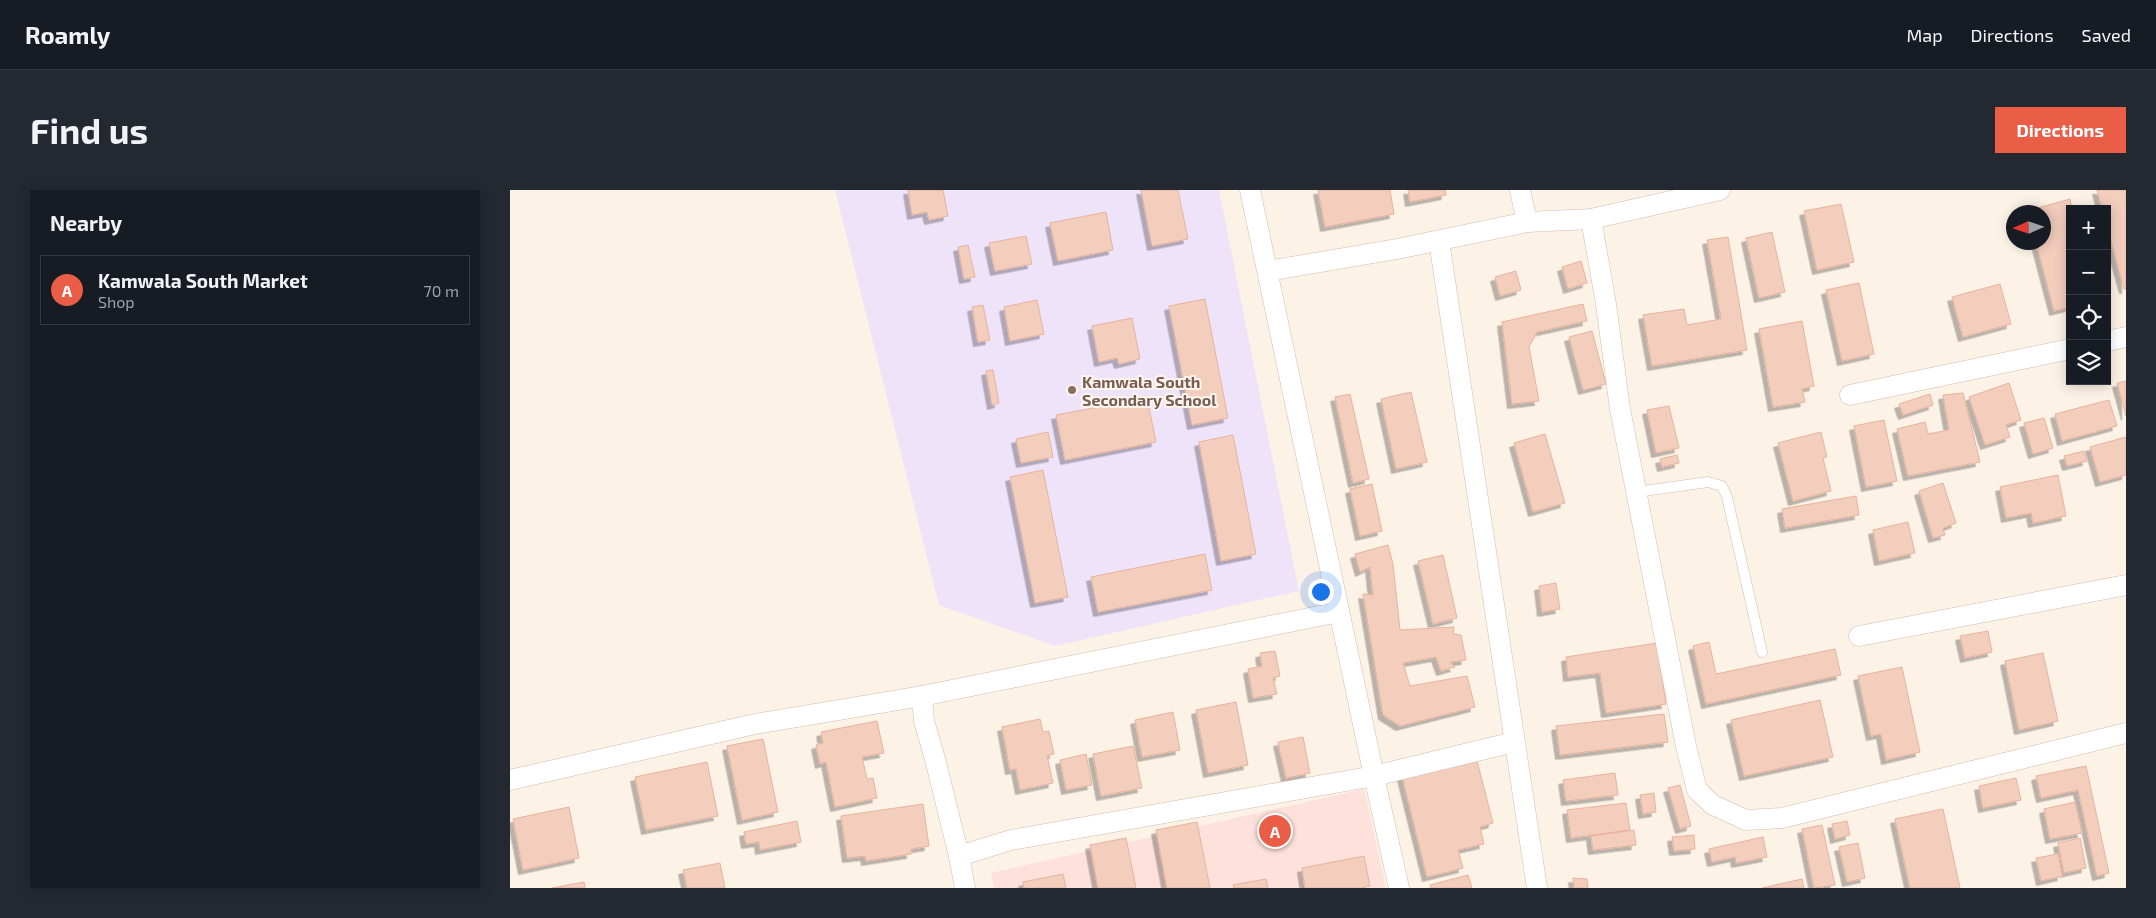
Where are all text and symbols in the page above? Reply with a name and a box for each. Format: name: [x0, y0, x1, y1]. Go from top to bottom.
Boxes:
text: Roamly: [25, 20, 110, 49]
text: Map: [1906, 24, 1943, 46]
text: Directions: [1971, 24, 2054, 46]
text: Saved: [2082, 24, 2131, 46]
button: Directions: [1995, 107, 2126, 153]
text: Find us: [30, 109, 148, 151]
north arrow: [2006, 205, 2051, 250]
map controls: [2066, 205, 2111, 385]
button: +: [2066, 205, 2111, 250]
text: Nearby: [50, 210, 122, 235]
button: −: [2066, 250, 2111, 295]
text: Kamwala South Market: [98, 269, 308, 292]
text: A: [62, 281, 72, 300]
text: 70 m: [424, 281, 459, 300]
text: Shop: [98, 292, 135, 311]
button: locate: [2066, 295, 2111, 340]
button: layers: [2066, 340, 2111, 385]
place label: Kamwala South Secondary School: [1082, 372, 1217, 410]
marker: Kamwala South Secondary School: [1066, 384, 1078, 396]
your location: [1308, 579, 1334, 605]
pin: A: [1259, 812, 1291, 850]

